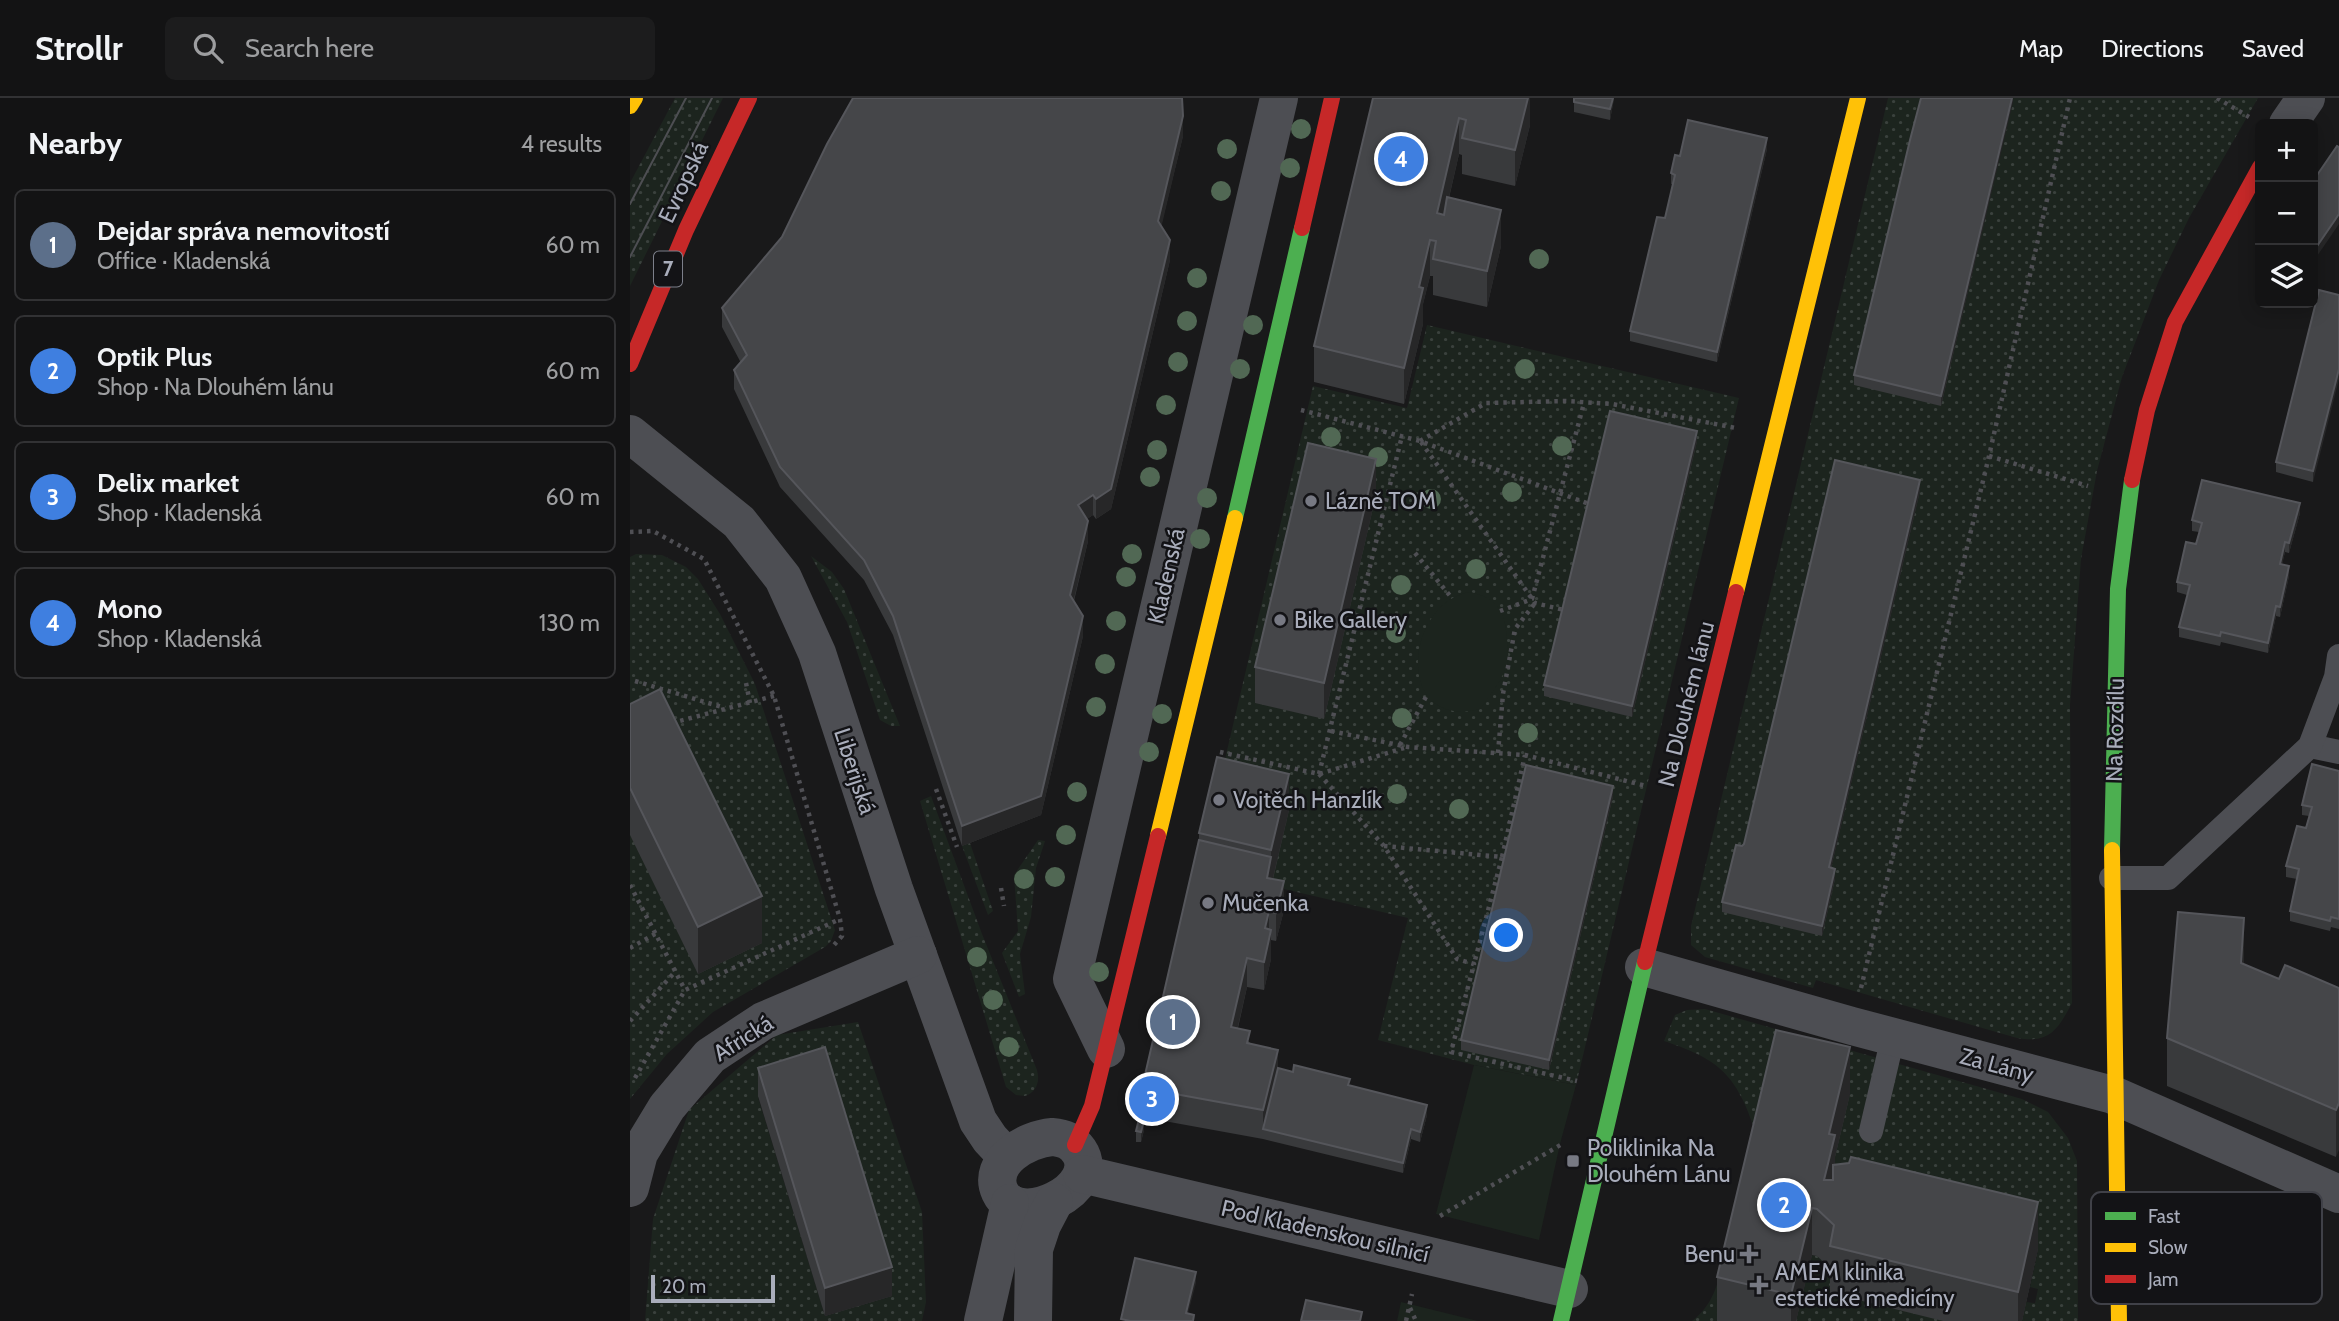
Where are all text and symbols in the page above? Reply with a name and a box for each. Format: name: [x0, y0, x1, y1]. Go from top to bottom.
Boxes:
search box: [165, 17, 655, 80]
text: Strollr: [35, 28, 123, 68]
icon: search: [189, 29, 227, 67]
text: Search here: [245, 32, 374, 64]
text: Map: [2019, 34, 2063, 63]
text: Directions: [2101, 34, 2204, 63]
text: Saved: [2242, 34, 2304, 63]
map controls: [2255, 119, 2318, 308]
button: +: [2255, 119, 2318, 182]
text: Nearby: [28, 125, 122, 162]
text: 4 results: [521, 130, 602, 158]
pin: 4: [1378, 133, 1424, 185]
street label: Evropská: [652, 137, 714, 227]
button: −: [2255, 182, 2318, 245]
text: Dejdar správa nemovitostí: [97, 215, 390, 247]
text: 1: [49, 231, 57, 259]
text: 60 m: [546, 231, 600, 259]
button: layers: [2255, 245, 2318, 308]
text: Office · Kladenská: [97, 247, 270, 275]
road number: 7: [654, 252, 682, 286]
text: Optik Plus: [97, 341, 212, 373]
text: 2: [47, 357, 59, 385]
text: 60 m: [546, 357, 600, 385]
text: Shop · Na Dlouhém lánu: [97, 373, 334, 401]
text: Delix market: [97, 467, 239, 499]
text: 3: [47, 483, 59, 511]
text: 60 m: [546, 483, 600, 511]
place label: Lázně TOM: [1325, 487, 1436, 515]
marker: Lázně TOM: [1303, 493, 1319, 509]
text: Shop · Kladenská: [97, 499, 262, 527]
street label: Kladenská: [1141, 525, 1191, 627]
text: Mono: [97, 593, 162, 625]
place label: Bike Gallery: [1294, 606, 1407, 634]
text: 4: [46, 609, 60, 637]
text: 130 m: [539, 609, 600, 637]
marker: Bike Gallery: [1272, 612, 1288, 628]
street label: Na Dlouhém lánu: [1652, 618, 1720, 790]
text: Shop · Kladenská: [97, 625, 262, 653]
street label: Na Rozdílu: [2100, 678, 2130, 782]
street label: Liberijská: [828, 724, 882, 818]
place label: Vojtěch Hanzlík: [1233, 786, 1383, 814]
marker: Vojtěch Hanzlík: [1211, 792, 1227, 808]
place label: Mučenka: [1222, 889, 1309, 917]
marker: Mučenka: [1200, 895, 1216, 911]
your location: [1489, 918, 1523, 952]
pin: 1: [1150, 996, 1196, 1048]
street label: Africká: [708, 1009, 778, 1067]
street label: Za Lány: [1957, 1042, 2037, 1088]
pin: 3: [1129, 1073, 1175, 1125]
place label: Poliklinika Na Dlouhém Lánu: [1587, 1134, 1731, 1188]
marker: Poliklinika Na Dlouhém Lánu: [1565, 1153, 1581, 1169]
pin: 2: [1761, 1179, 1807, 1231]
legend: [2091, 1192, 2322, 1304]
street label: Pod Kladenskou silnicí: [1218, 1193, 1432, 1269]
text: Fast: [2148, 1205, 2181, 1228]
text: Slow: [2148, 1236, 2188, 1259]
place label: Benu: [1685, 1240, 1735, 1268]
marker: Benu: [1741, 1246, 1757, 1262]
place label: AMEM klinika estetické medicíny: [1775, 1258, 1955, 1312]
text: Jam: [2147, 1268, 2178, 1291]
scale bar: [651, 1272, 775, 1304]
text: 20 m: [662, 1275, 706, 1298]
marker: AMEM klinika estetické medicíny: [1749, 1275, 1769, 1295]

